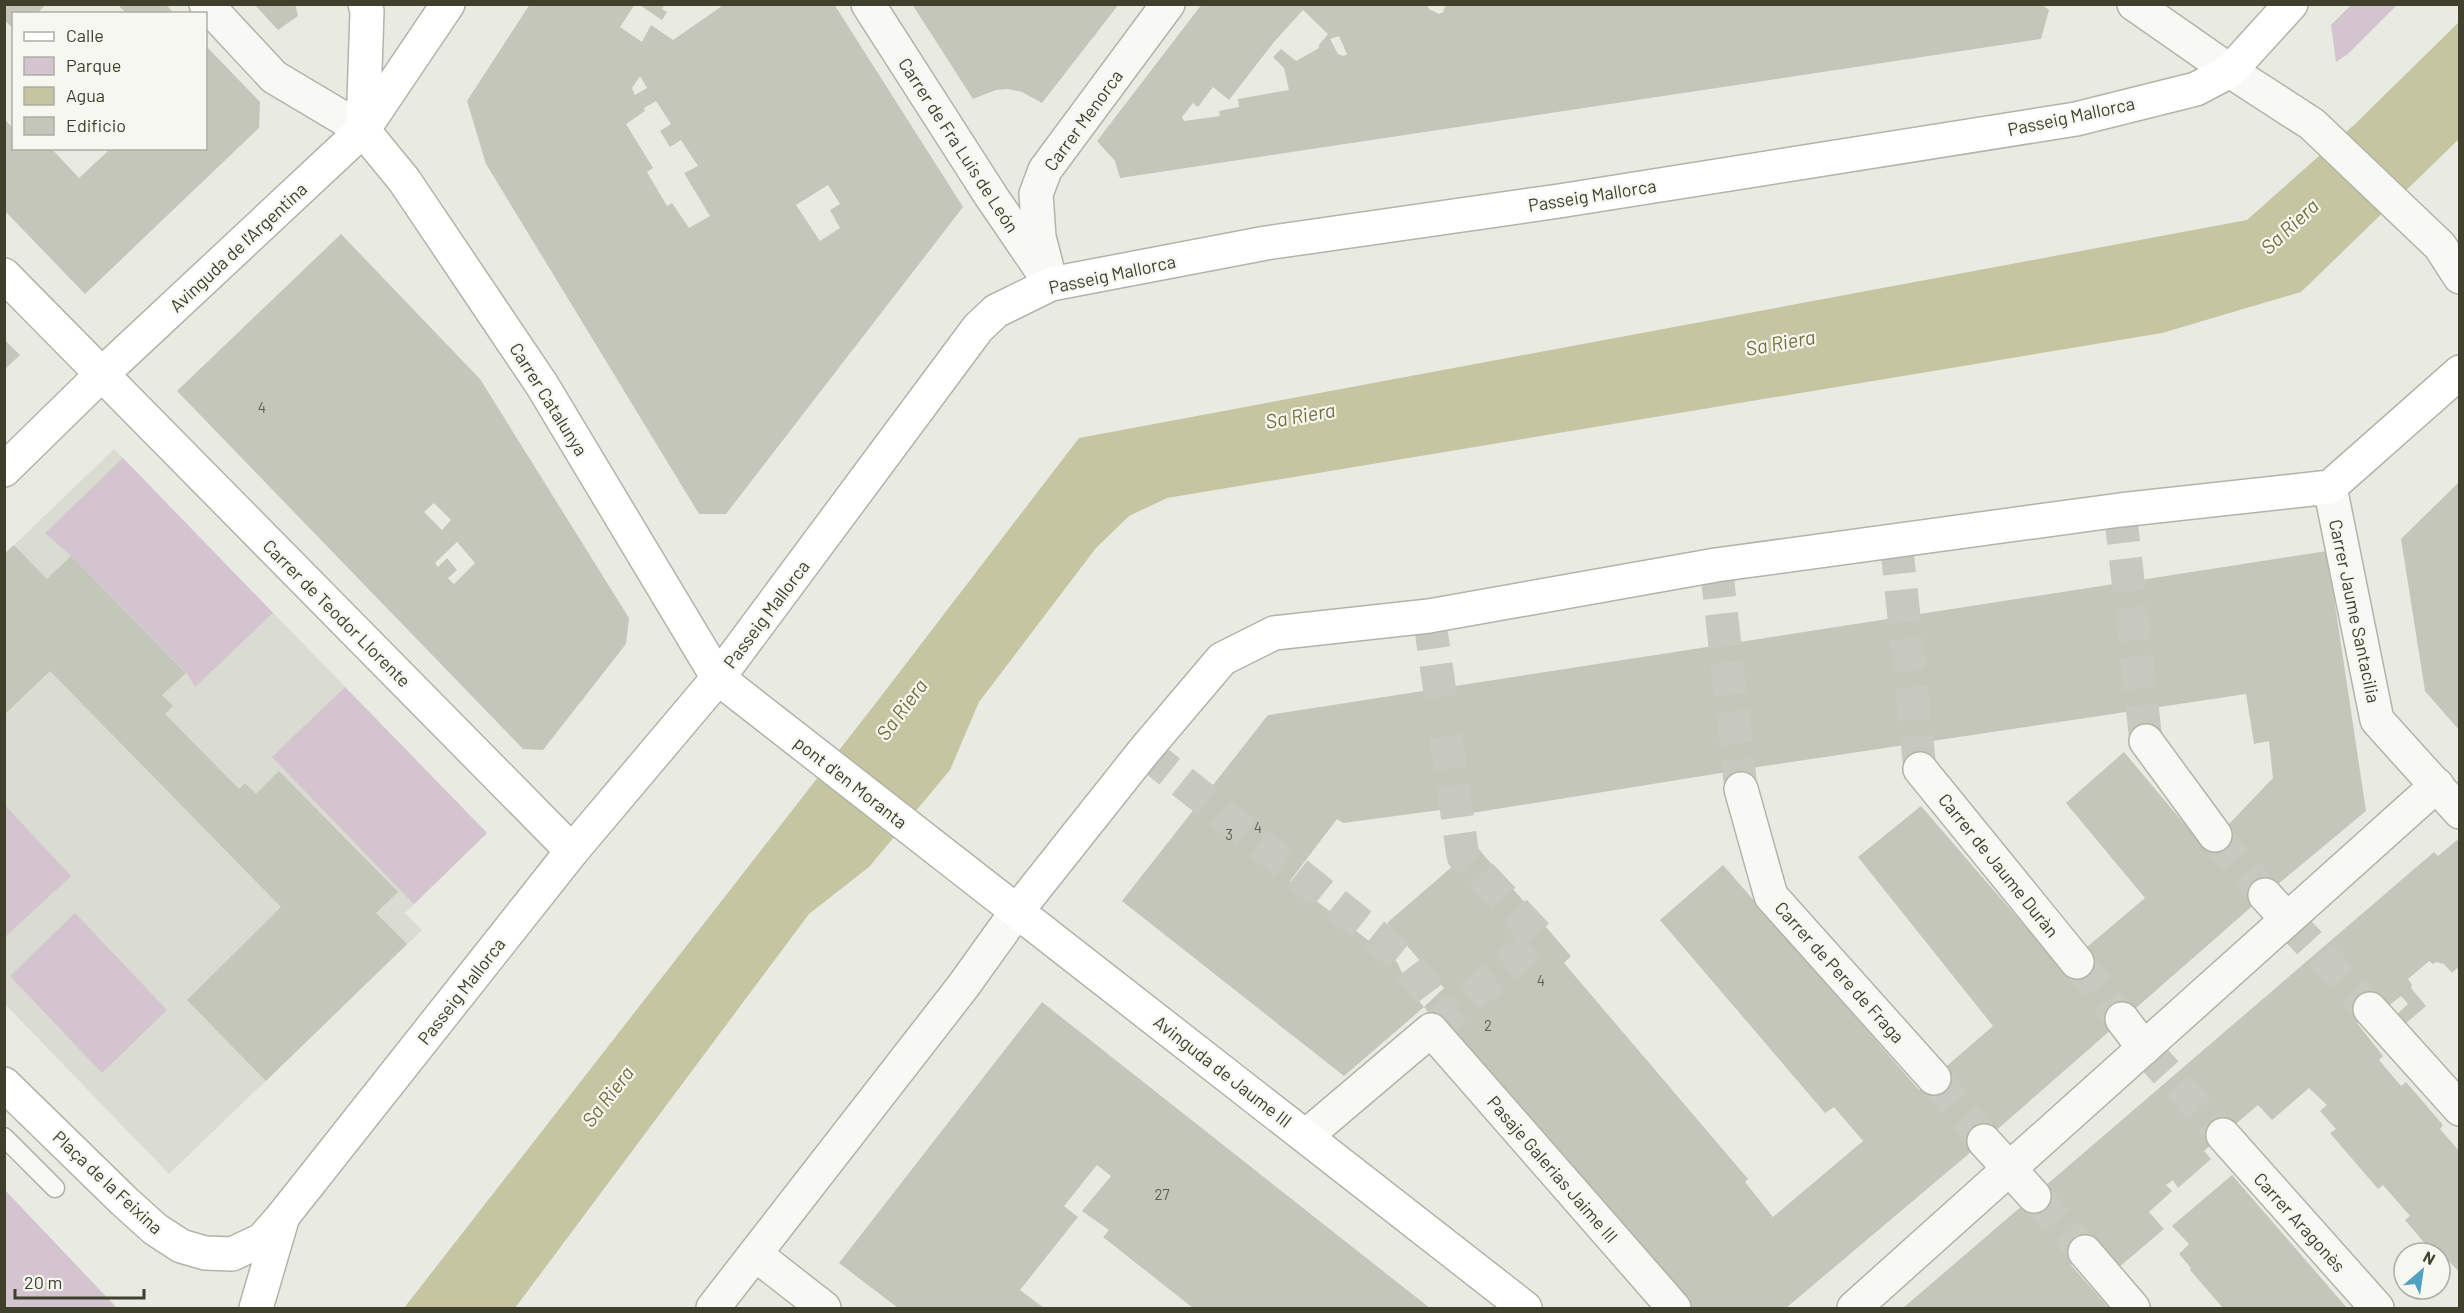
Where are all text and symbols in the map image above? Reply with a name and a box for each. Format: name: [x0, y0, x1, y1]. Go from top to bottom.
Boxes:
legend: [12, 12, 207, 150]
text: Calle: [66, 24, 104, 46]
street label: Carrer de Fra Luis de León: [894, 53, 1024, 237]
text: Parque: [66, 54, 121, 76]
street label: Carrer Menorca: [1039, 65, 1127, 175]
text: Agua: [66, 84, 105, 106]
street label: Passeig Mallorca: [2005, 92, 2137, 140]
text: Edificio: [66, 114, 126, 136]
street label: Passeig Mallorca: [1526, 174, 1658, 216]
street label: Avinguda de l'Argentina: [165, 178, 311, 316]
water label: Sa Riera: [2255, 193, 2323, 259]
street label: Passeig Mallorca: [1046, 250, 1178, 298]
water label: Sa Riera: [1743, 324, 1817, 360]
street label: Carrer Catalunya: [505, 338, 593, 460]
water label: Sa Riera: [1263, 397, 1337, 433]
house number: 4: [258, 398, 266, 416]
street label: Carrer Jaume Santacilia: [2325, 517, 2385, 705]
street label: Carrer de Teodor Llorente: [259, 535, 415, 691]
street label: Passeig Mallorca: [718, 556, 814, 672]
water label: Sa Riera: [870, 674, 932, 744]
street label: pont d'en Moranta: [790, 731, 912, 833]
street label: Carrer de Jaume Duràn: [1934, 789, 2064, 941]
house number: 4: [1254, 818, 1262, 836]
house number: 3: [1225, 825, 1233, 843]
street label: Carrer de Pere de Fraga: [1771, 897, 1909, 1047]
street label: Passeig Mallorca: [412, 933, 510, 1049]
house number: 4: [1537, 971, 1545, 989]
street label: Avinguda de Jaume III: [1149, 1010, 1297, 1132]
house number: 2: [1484, 1016, 1492, 1034]
water label: Sa Riera: [576, 1061, 638, 1131]
street label: Pasaje Galerias Jaime III: [1483, 1091, 1623, 1247]
street label: Plaça de la Feixina: [49, 1126, 167, 1238]
street label: Carrer Aragonès: [2249, 1168, 2351, 1276]
house number: 27: [1154, 1185, 1170, 1203]
north arrow: [2392, 1241, 2452, 1301]
text: N: [2420, 1247, 2439, 1268]
scale bar: [15, 1262, 144, 1300]
text: 20 m: [24, 1271, 62, 1293]

